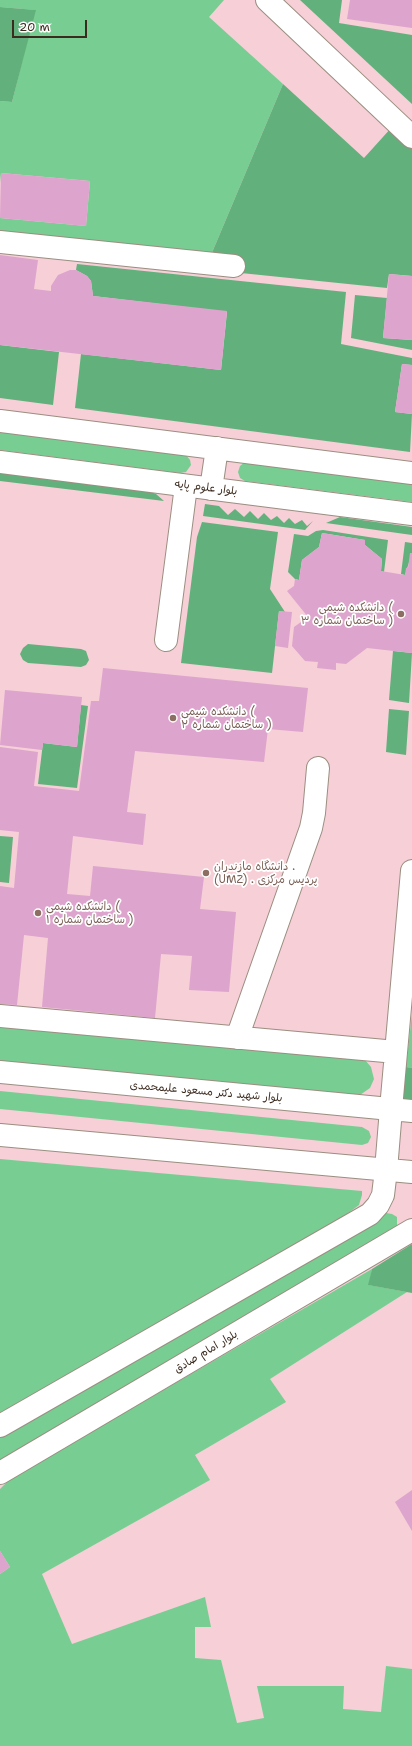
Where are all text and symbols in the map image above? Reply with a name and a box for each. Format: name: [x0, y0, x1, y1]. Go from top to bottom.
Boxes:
scale bar: [14, 12, 89, 38]
text: 20 m: [19, 19, 50, 35]
street label: بلوار علوم پایه: [174, 478, 238, 498]
place label: دانشکده شیمی ( ساختمان شماره ۳ ): [301, 601, 393, 627]
marker: دانشکده شیمی ( ساختمان شماره ۳ ): [396, 609, 406, 619]
place label: دانشکده شیمی ( ساختمان شماره ۲ ): [181, 705, 272, 731]
marker: دانشکده شیمی ( ساختمان شماره ۲ ): [168, 713, 178, 723]
place label: دانشگاه مازندران . (UMZ) . پردیس مرکزی: [214, 860, 318, 886]
marker: دانشگاه مازندران . (UMZ) . پردیس مرکزی: [201, 868, 211, 878]
place label: دانشکده شیمی ( ساختمان شماره ۱ ): [46, 900, 133, 926]
marker: دانشکده شیمی ( ساختمان شماره ۱ ): [33, 908, 43, 918]
street label: بلوار شهید دکتر مسعود علیمحمدی: [129, 1079, 283, 1105]
street label: بلوار امام صادق: [172, 1328, 240, 1376]

